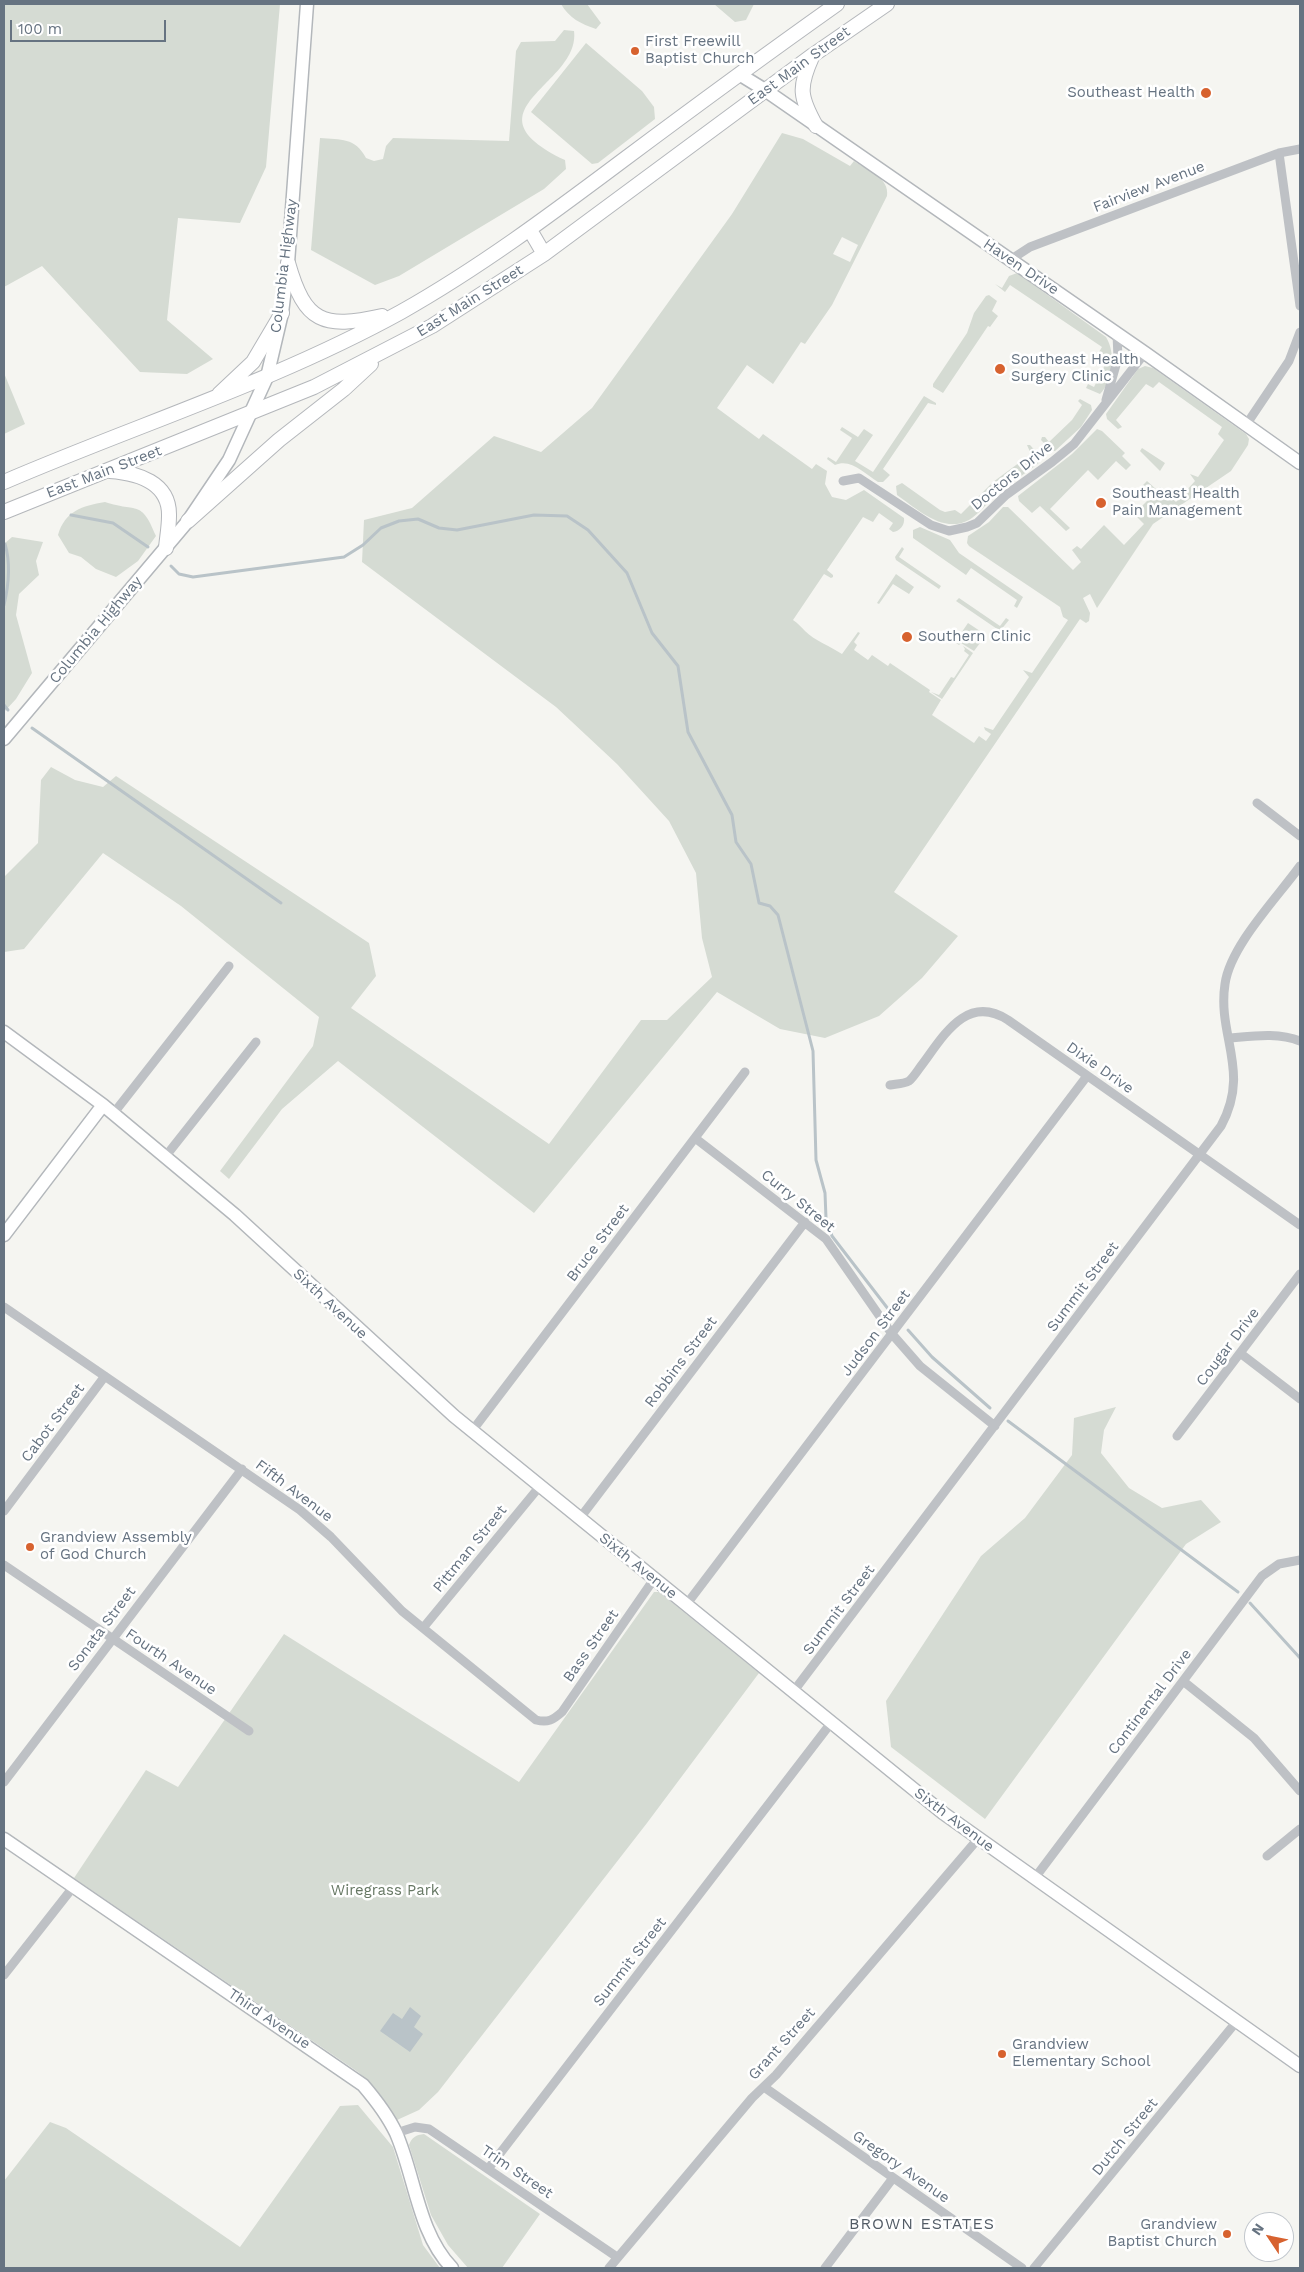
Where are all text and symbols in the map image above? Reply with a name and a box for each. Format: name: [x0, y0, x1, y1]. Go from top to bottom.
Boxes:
scale bar: [12, 10, 169, 42]
text: 100 m: [18, 20, 62, 38]
street label: East Main Street: [744, 23, 854, 109]
place label: First Freewill Baptist Church: [645, 33, 755, 68]
marker: First Freewill Baptist Church: [629, 45, 641, 57]
place label: Southeast Health: [1067, 84, 1195, 102]
marker: Southeast Health: [1199, 86, 1213, 100]
street label: Fairview Avenue: [1091, 157, 1207, 217]
street label: Columbia Highway: [267, 198, 301, 334]
street label: Haven Drive: [980, 235, 1062, 299]
street label: East Main Street: [413, 261, 527, 341]
place label: Southeast Health Surgery Clinic: [1011, 351, 1139, 386]
marker: Southeast Health Surgery Clinic: [993, 362, 1007, 376]
street label: Doctors Drive: [968, 438, 1056, 514]
street label: East Main Street: [44, 442, 164, 502]
place label: Southeast Health Pain Management: [1112, 485, 1242, 520]
marker: Southeast Health Pain Management: [1094, 496, 1108, 510]
street label: Columbia Highway: [46, 573, 146, 687]
place label: Southern Clinic: [918, 628, 1031, 646]
marker: Southern Clinic: [900, 630, 914, 644]
street label: Dixie Drive: [1063, 1038, 1137, 1098]
street label: Curry Street: [757, 1166, 839, 1236]
street label: Bruce Street: [563, 1201, 633, 1285]
street label: Summit Street: [1043, 1238, 1123, 1336]
street label: Sixth Avenue: [289, 1265, 371, 1343]
street label: Judson Street: [838, 1286, 914, 1380]
street label: Cougar Drive: [1193, 1304, 1263, 1390]
street label: Robbins Street: [641, 1313, 721, 1411]
street label: Cabot Street: [18, 1380, 88, 1466]
street label: Fifth Avenue: [252, 1456, 336, 1526]
street label: Pittman Street: [429, 1502, 511, 1596]
place label: Grandview Assembly of God Church: [40, 1529, 192, 1564]
street label: Sixth Avenue: [595, 1529, 681, 1603]
marker: Grandview Assembly of God Church: [24, 1541, 36, 1553]
street label: Summit Street: [799, 1561, 879, 1659]
street label: Sonata Street: [64, 1583, 140, 1675]
street label: Bass Street: [559, 1606, 623, 1686]
street label: Fourth Avenue: [122, 1625, 220, 1699]
street label: Continental Drive: [1104, 1646, 1196, 1758]
street label: Sixth Avenue: [911, 1784, 997, 1856]
park label: Wiregrass Park: [331, 1882, 439, 1900]
street label: Summit Street: [590, 1914, 670, 2010]
street label: Third Avenue: [224, 1985, 314, 2053]
street label: Grant Street: [745, 2004, 819, 2084]
place label: Grandview Elementary School: [1012, 2036, 1151, 2071]
marker: Grandview Elementary School: [996, 2048, 1008, 2060]
street label: Dutch Street: [1088, 2095, 1162, 2179]
street label: Gregory Avenue: [849, 2127, 953, 2207]
street label: Trim Street: [478, 2141, 556, 2203]
north arrow: [1244, 2212, 1294, 2262]
district label: BROWN ESTATES: [847, 2214, 997, 2234]
place label: Grandview Baptist Church: [1107, 2216, 1217, 2251]
text: N: [1248, 2220, 1267, 2238]
marker: Grandview Baptist Church: [1221, 2228, 1233, 2240]

